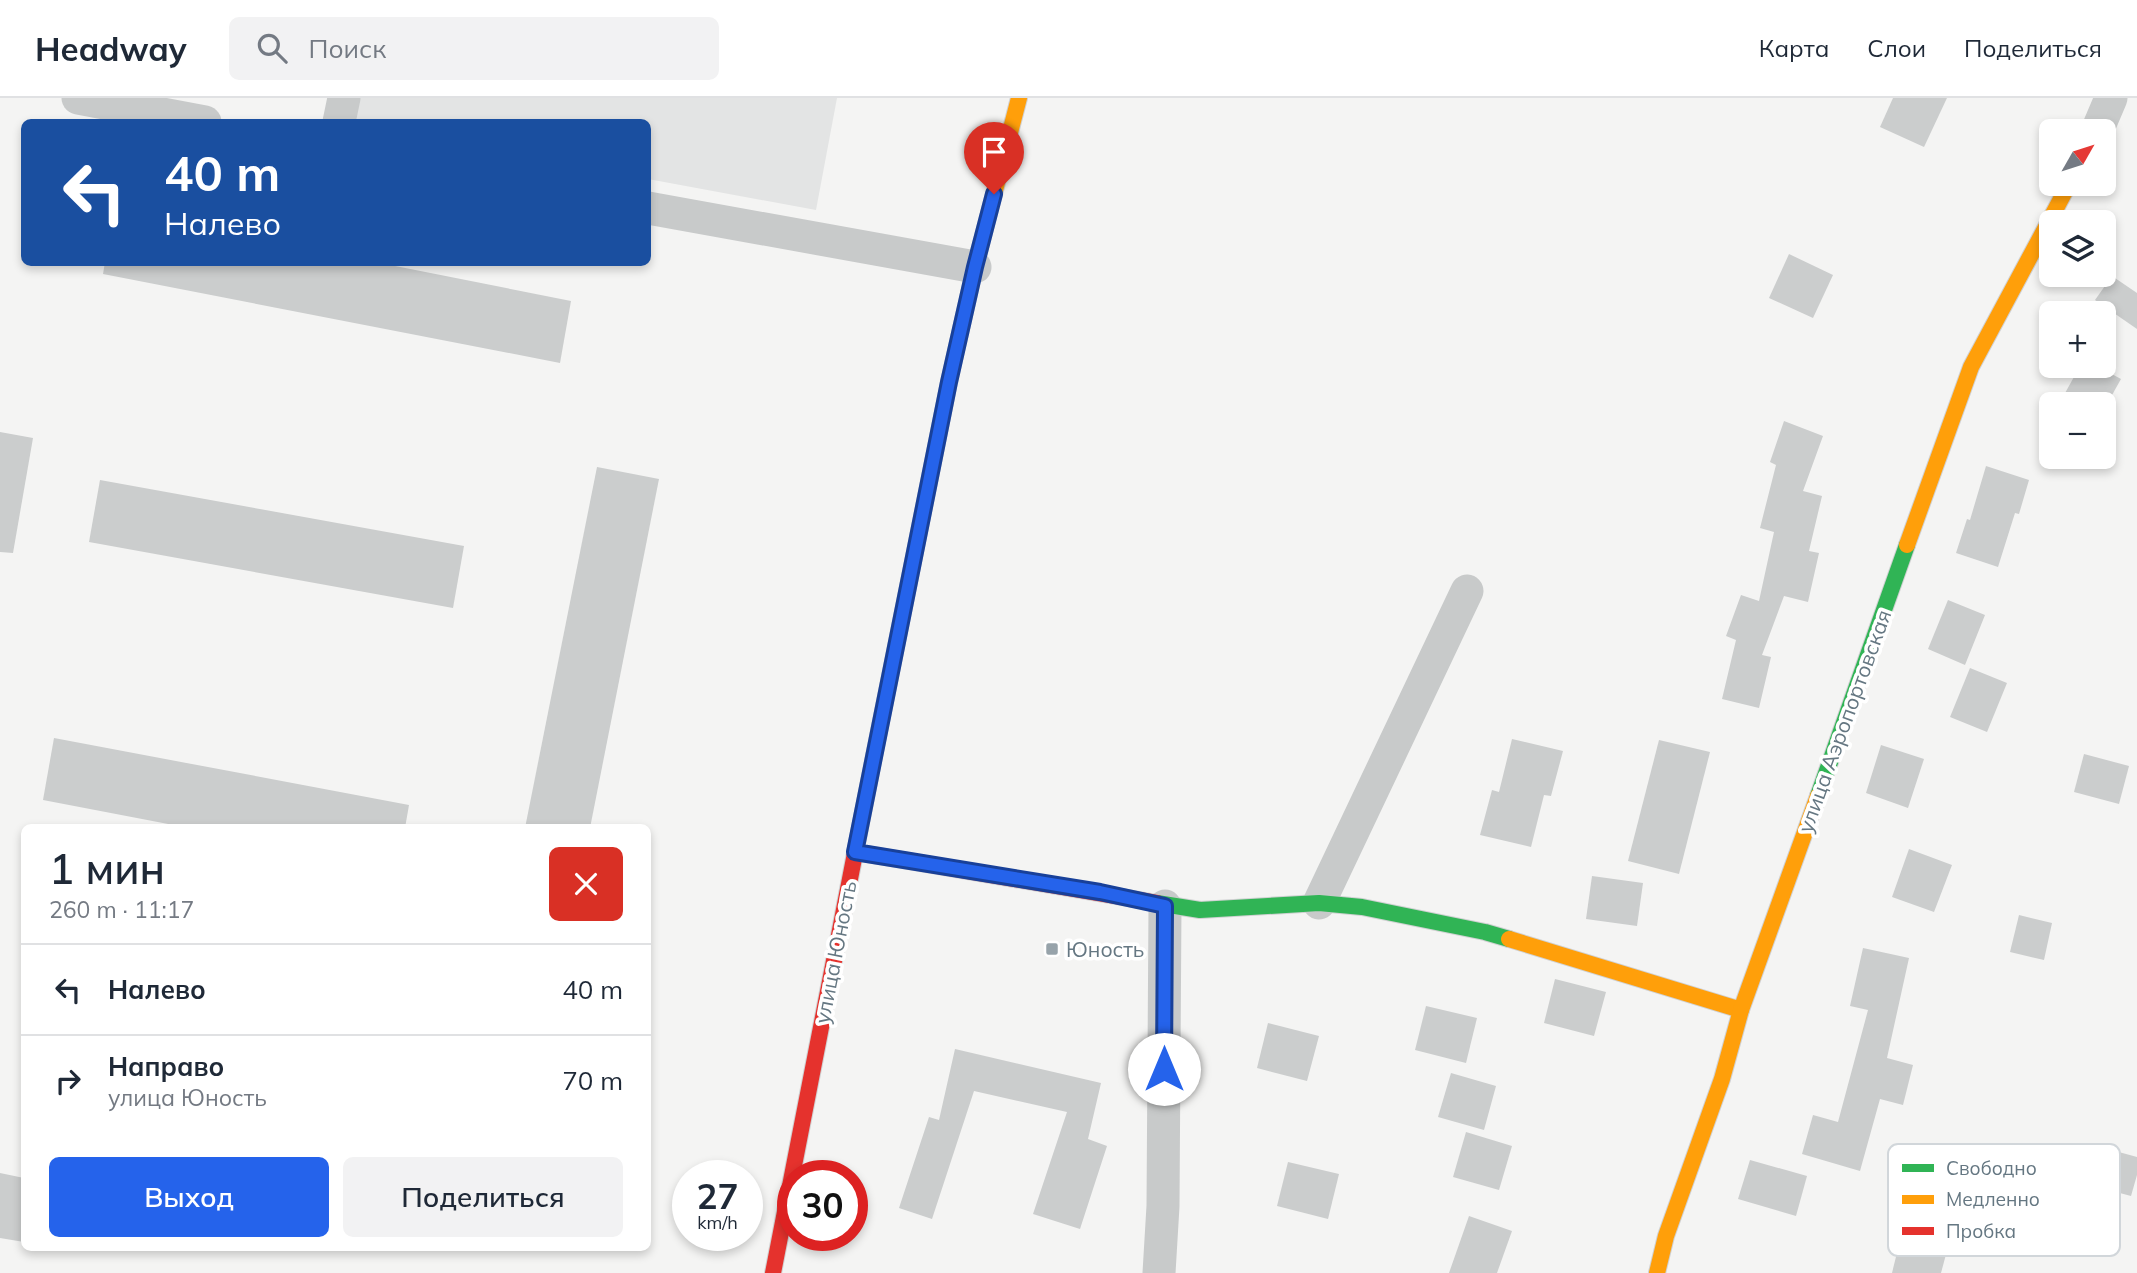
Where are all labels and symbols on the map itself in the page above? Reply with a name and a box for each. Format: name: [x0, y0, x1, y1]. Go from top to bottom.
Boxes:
north arrow: [2039, 119, 2116, 196]
pin: [964, 122, 1024, 194]
street label: улица Аэропортовская: [1792, 606, 1896, 836]
street label: улица Юность: [808, 878, 862, 1026]
place label: Юность: [1066, 936, 1144, 962]
marker: Юность: [1044, 941, 1060, 957]
position arrow: [1127, 1032, 1201, 1106]
legend: [1888, 1144, 2120, 1256]
text: Свободно: [1946, 1156, 2037, 1180]
speed limit sign: 30: [777, 1160, 868, 1251]
text: Медленно: [1946, 1187, 2040, 1211]
text: Пробка: [1946, 1219, 2016, 1243]

